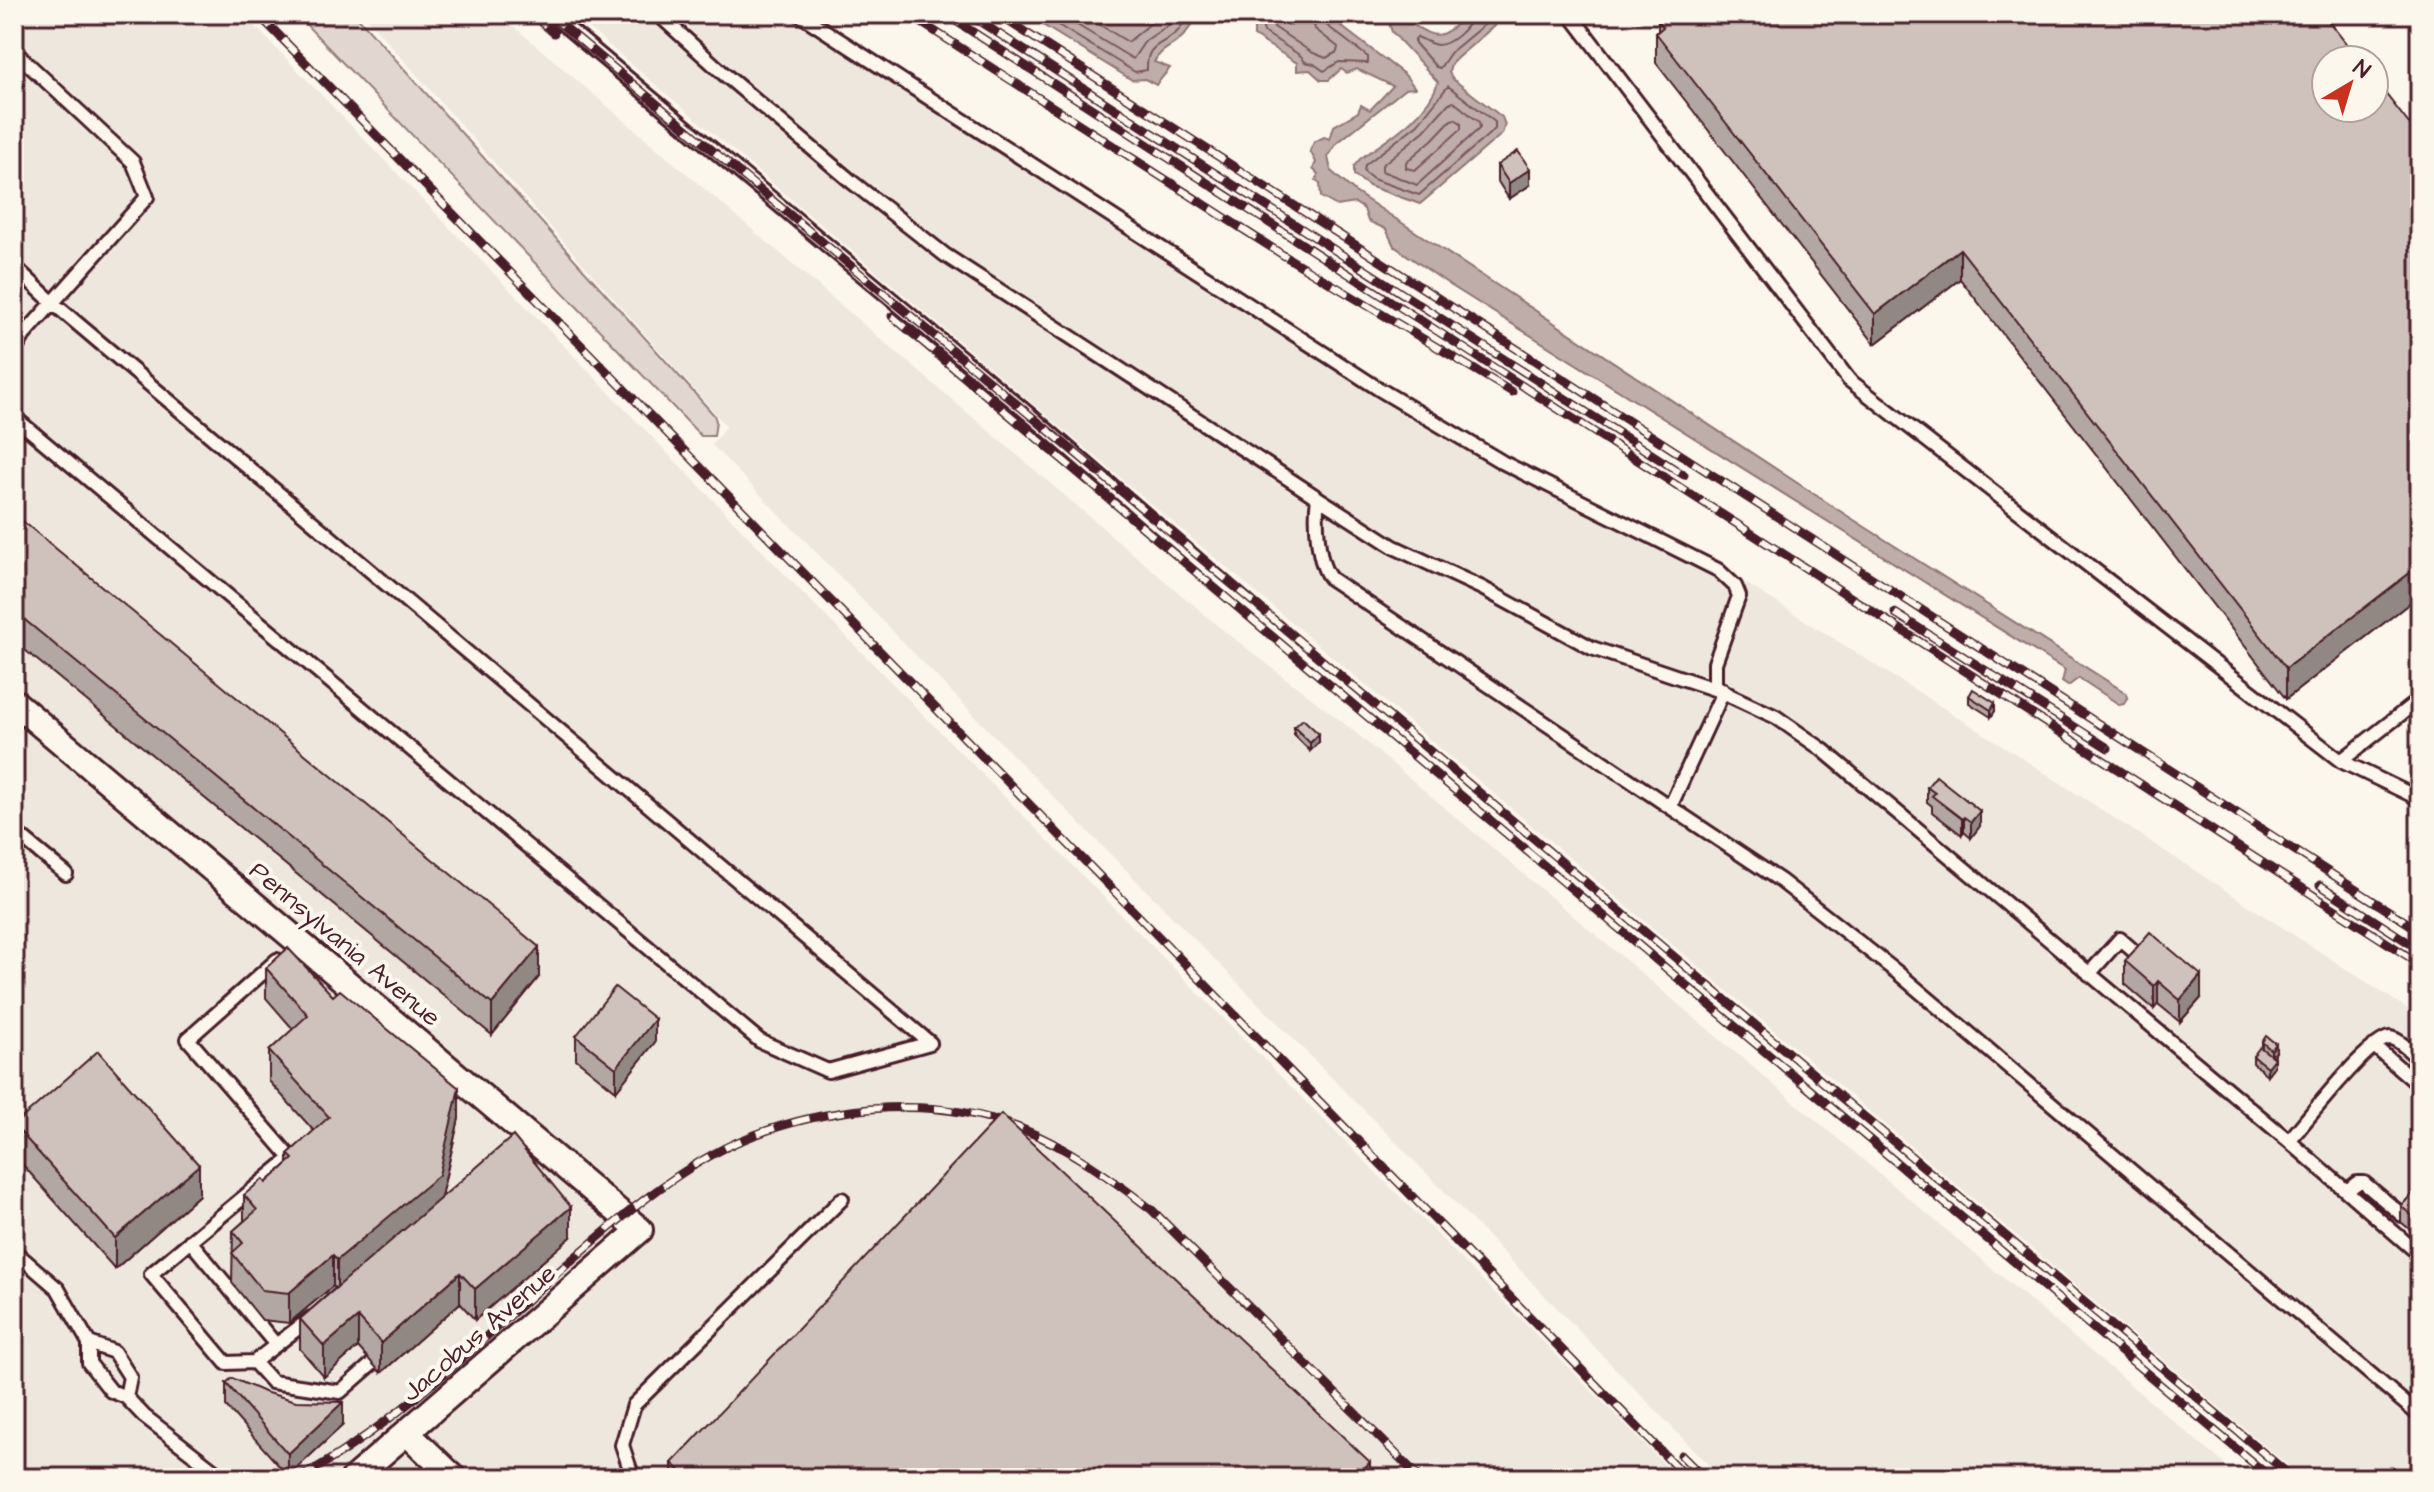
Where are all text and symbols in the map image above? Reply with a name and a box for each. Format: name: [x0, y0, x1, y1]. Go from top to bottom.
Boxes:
north arrow: [2310, 44, 2390, 124]
text: N: [2346, 53, 2377, 86]
street label: Pennsylvania Avenue: [240, 853, 448, 1036]
street label: Jacobus Avenue: [394, 1256, 564, 1410]

